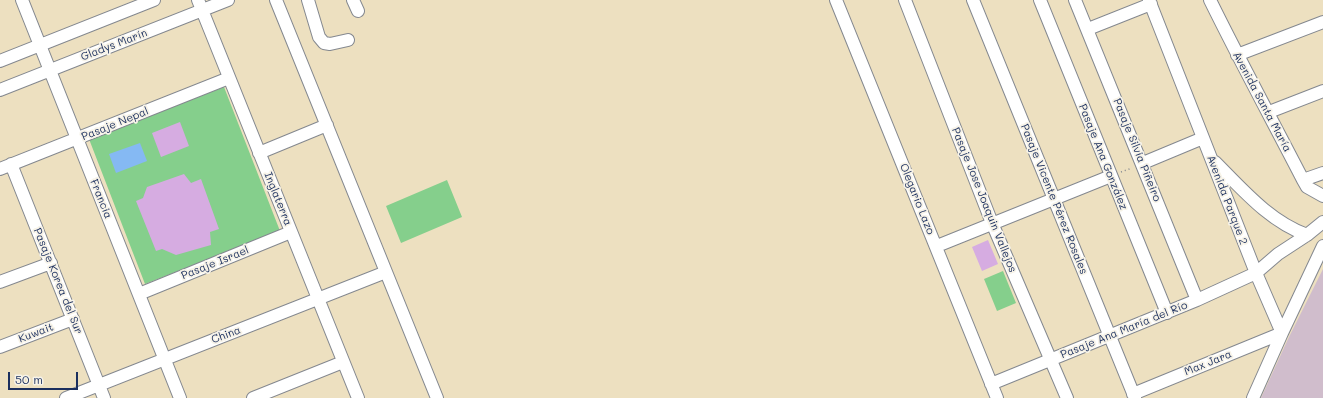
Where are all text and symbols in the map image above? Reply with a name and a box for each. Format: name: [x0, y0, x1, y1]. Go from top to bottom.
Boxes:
street label: Gladys Marín: [79, 26, 149, 64]
street label: Avenida Santa María: [1230, 50, 1294, 154]
street label: Pasaje Silvia Piñeiro: [1110, 96, 1164, 204]
street label: Pasaje Ana González: [1076, 102, 1130, 212]
street label: Pasaje Nepal: [80, 105, 150, 143]
street label: Pasaje Vicente Pérez Rosales: [1018, 122, 1090, 276]
street label: Pasaje Jose Joaquin Vallejos: [949, 126, 1019, 274]
street label: Avenida Parque 2: [1204, 153, 1250, 247]
street label: Olegario Lazo: [897, 161, 937, 237]
street label: Inglaterra: [261, 170, 295, 228]
street label: Francia: [87, 177, 115, 221]
street label: Pasaje Korea del Sur: [31, 226, 85, 336]
street label: Pasaje Israel: [179, 243, 251, 283]
street label: Pasaje Ana María del Río: [1059, 298, 1189, 362]
street label: Kuwait: [17, 320, 55, 346]
street label: China: [209, 323, 243, 347]
street label: Max Jara: [1182, 348, 1234, 378]
scale bar: [10, 364, 80, 390]
text: 50 m: [15, 371, 43, 387]

